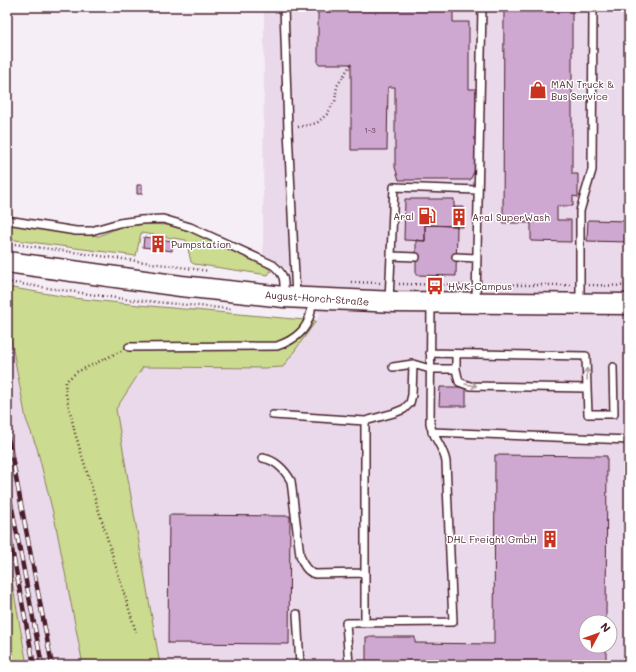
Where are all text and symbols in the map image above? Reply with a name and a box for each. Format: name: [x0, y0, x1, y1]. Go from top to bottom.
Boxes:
place label: MAN Truck & Bus Service: [551, 77, 614, 103]
shop icon: MAN Truck & Bus Service: [528, 80, 548, 100]
house number: 1-3: [364, 125, 376, 135]
fuel station icon: Aral: [417, 206, 437, 226]
building icon: Aral SuperWash: [449, 207, 469, 227]
place label: Aral: [393, 209, 414, 223]
place label: Aral SuperWash: [472, 210, 550, 224]
building icon: Pumpstation: [148, 234, 168, 254]
place label: Pumpstation: [171, 237, 231, 251]
bus stop icon: HWK-Campus: [425, 276, 445, 296]
place label: HWK-Campus: [448, 279, 512, 293]
street label: August-Horch-Straße: [264, 287, 370, 309]
one-way arrow: [583, 368, 590, 381]
one-way arrow: [464, 381, 477, 389]
building icon: DHL Freight GmbH: [540, 529, 560, 549]
place label: DHL Freight GmbH: [447, 532, 537, 546]
north arrow: [578, 614, 618, 654]
text: N: [598, 619, 614, 635]

